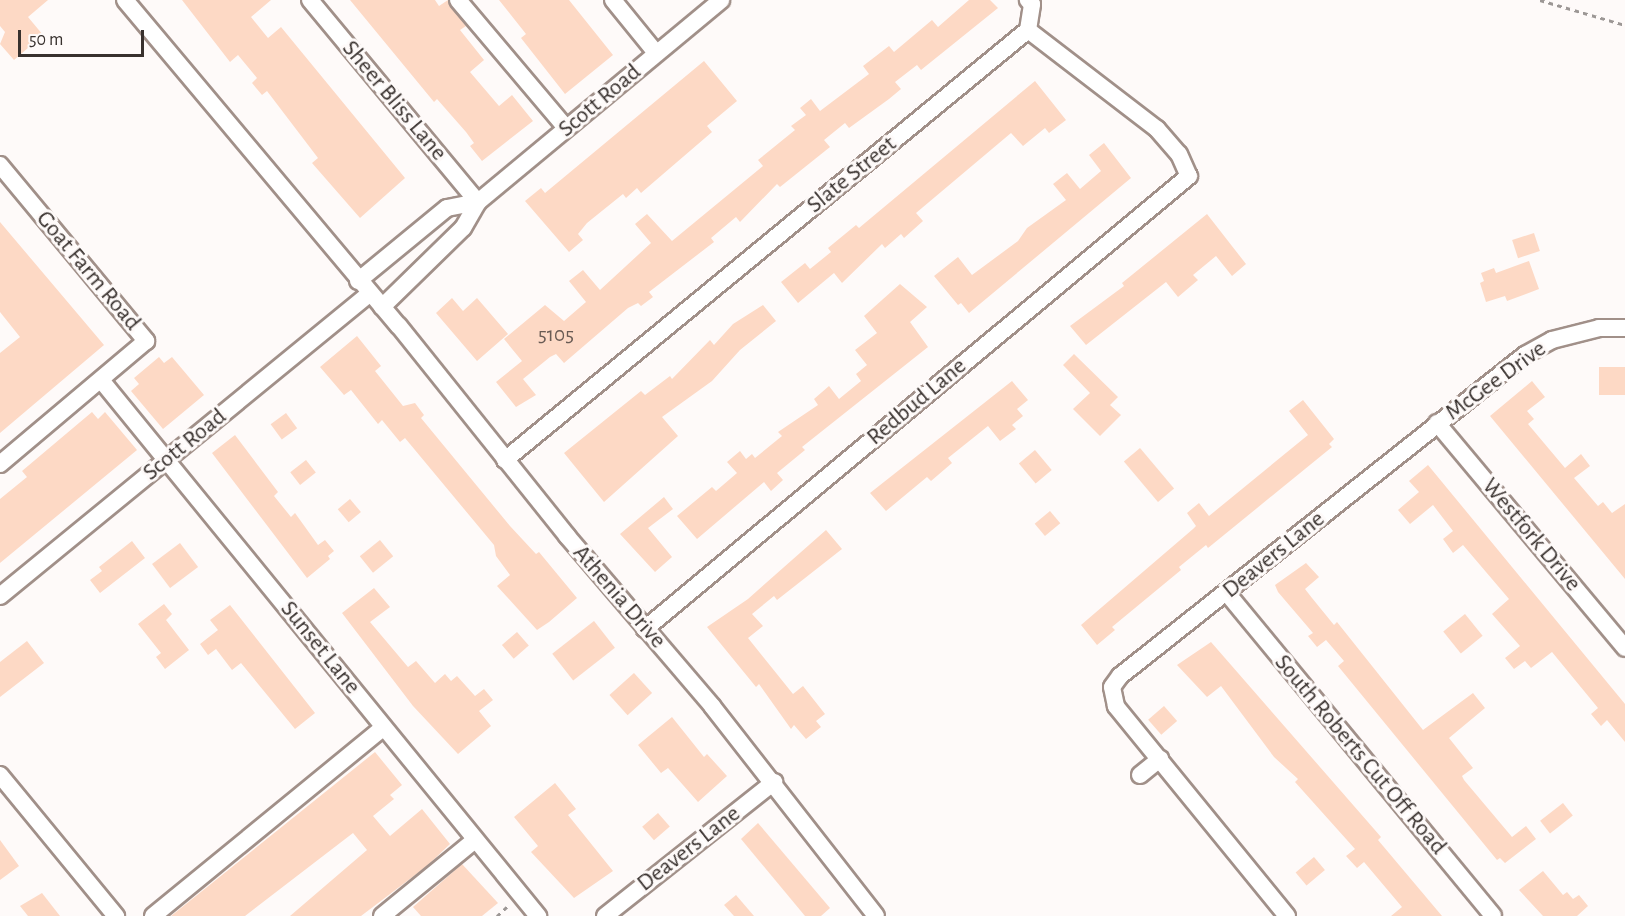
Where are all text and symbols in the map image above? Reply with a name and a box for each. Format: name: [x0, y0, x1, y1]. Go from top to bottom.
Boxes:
scale bar: [21, 18, 147, 56]
text: 50 m: [29, 31, 63, 49]
street label: Sheer Bliss Lane: [335, 35, 453, 167]
street label: Scott Road: [553, 58, 647, 144]
street label: Slate Street: [801, 130, 903, 220]
street label: Goat Farm Road: [30, 205, 146, 337]
house number: 5105: [538, 322, 574, 348]
street label: McGee Drive: [1440, 335, 1552, 427]
street label: Redbud Lane: [861, 352, 973, 452]
street label: Scott Road: [138, 403, 232, 487]
street label: Westfork Drive: [1475, 473, 1587, 597]
street label: Deavers Lane: [1217, 505, 1331, 605]
street label: Athenia Drive: [566, 539, 672, 655]
street label: Sunset Lane: [274, 596, 366, 700]
street label: South Roberts Cut Off Road: [1268, 649, 1452, 861]
street label: Deavers Lane: [632, 800, 746, 898]

